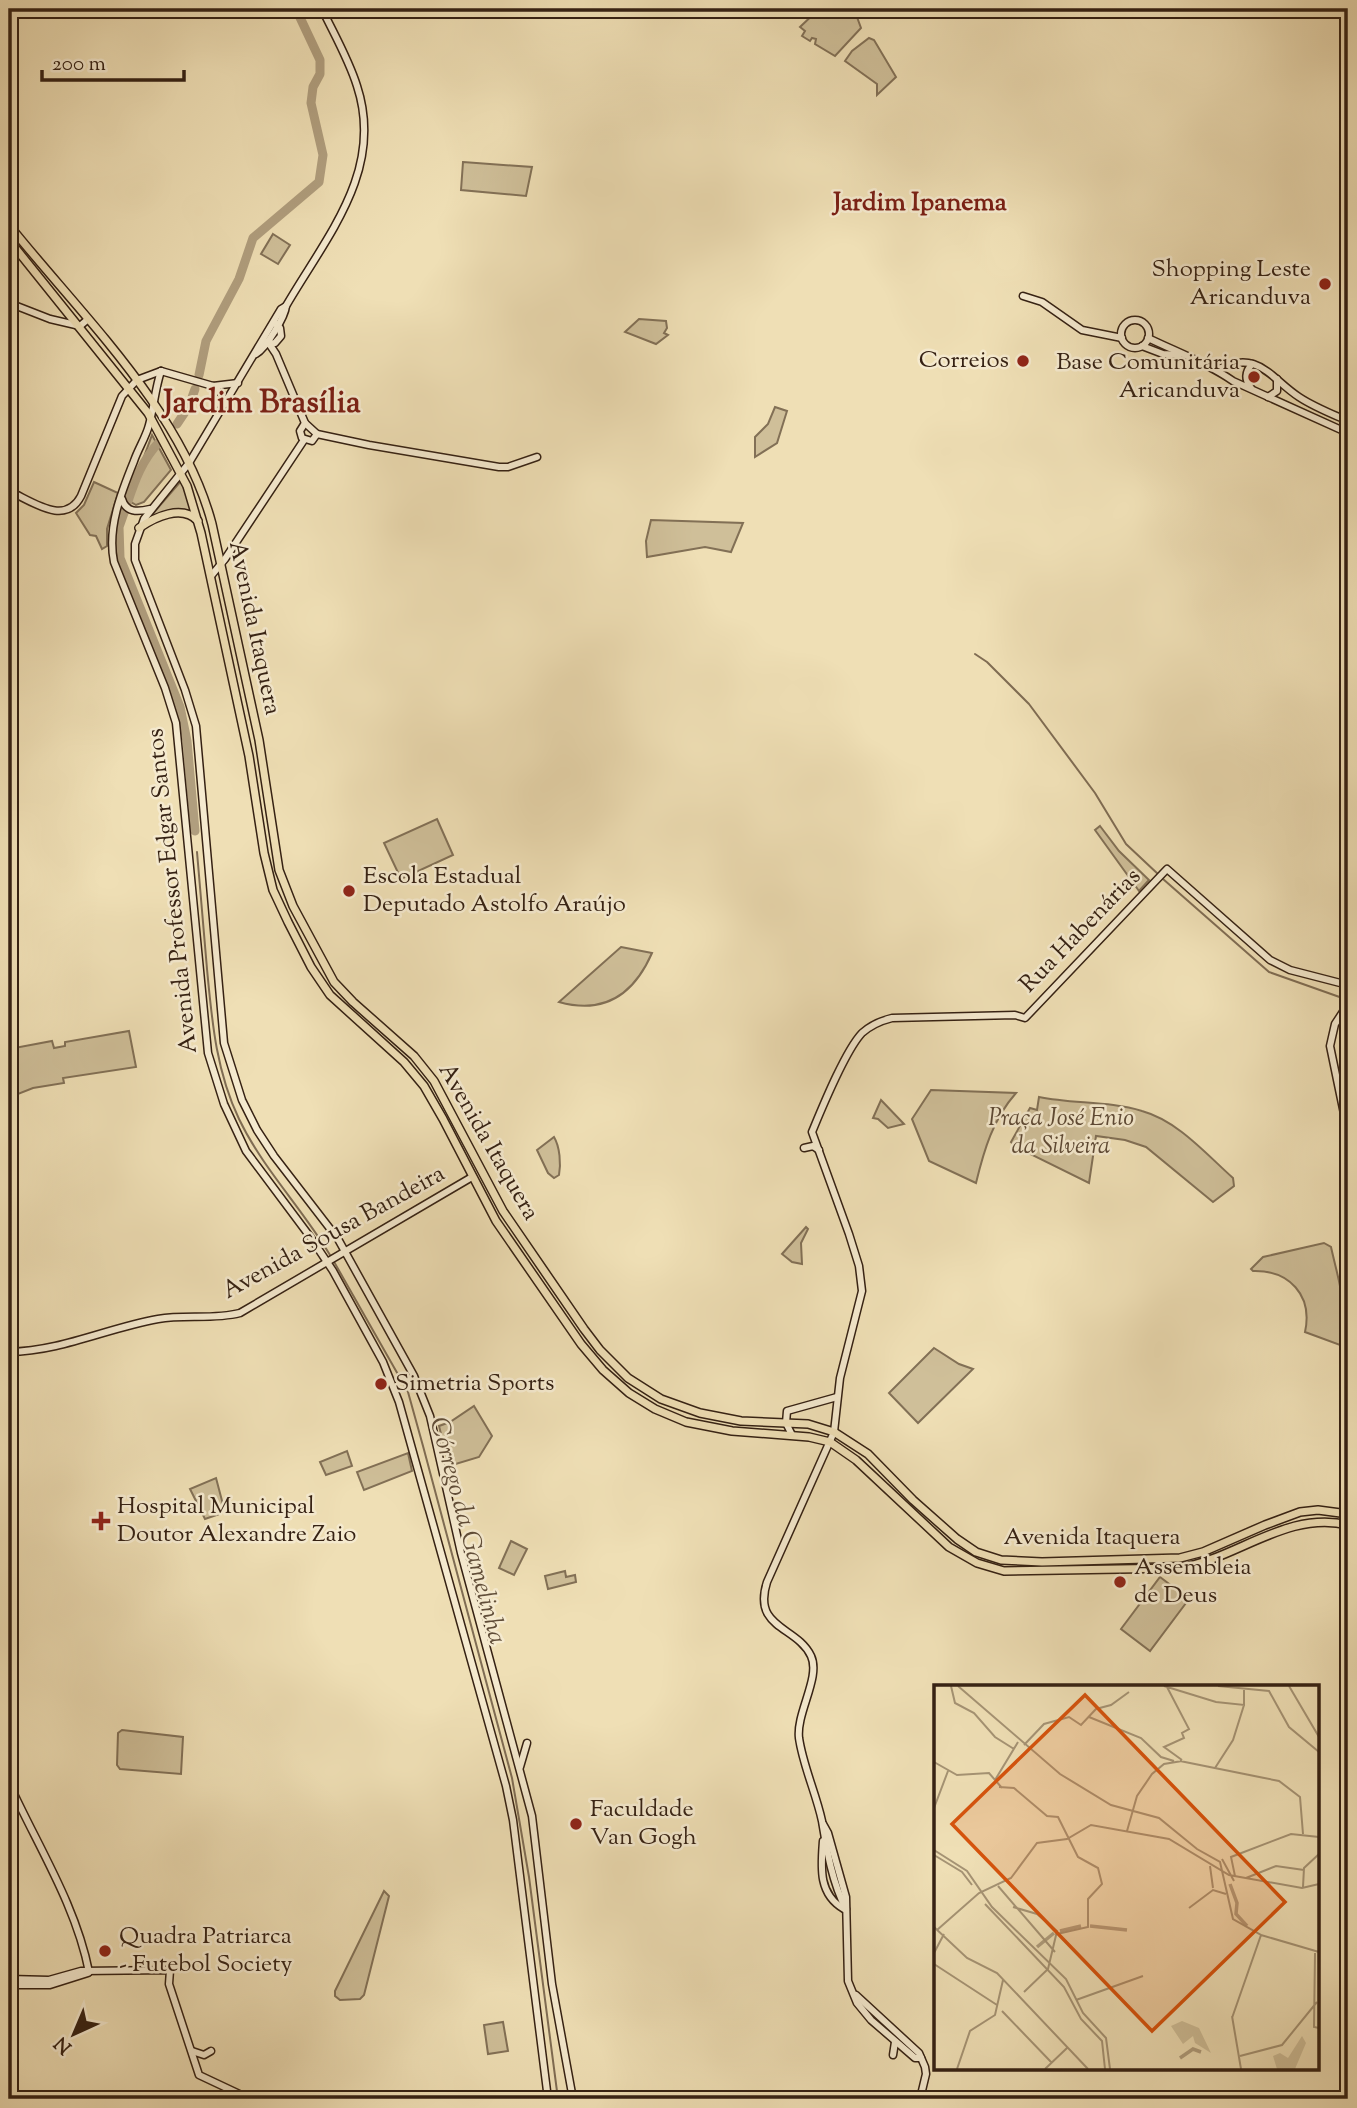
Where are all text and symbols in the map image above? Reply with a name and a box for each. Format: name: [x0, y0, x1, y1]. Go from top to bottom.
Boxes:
scale bar: [42, 38, 184, 82]
text: 200 m: [52, 50, 106, 80]
district label: Jardim Ipanema: [831, 185, 1007, 222]
place label: Shopping Leste Aricanduva: [1151, 253, 1311, 315]
marker: Shopping Leste Aricanduva: [1317, 276, 1333, 292]
place label: Correios: [919, 344, 1009, 378]
place label: Base Comunitária Aricanduva: [1056, 346, 1240, 408]
marker: Correios: [1015, 353, 1031, 369]
marker: Base Comunitária Aricanduva: [1246, 369, 1262, 385]
district label: Jardim Brasília: [161, 381, 361, 427]
street label: Avenida Itaquera: [219, 538, 289, 718]
street label: Avenida Professor Edgar Santos: [139, 727, 207, 1055]
place label: Escola Estadual Deputado Astolfo Araújo: [363, 860, 626, 922]
street label: Rua Habenárias: [1013, 861, 1149, 1001]
marker: Escola Estadual Deputado Astolfo Araújo: [341, 883, 357, 899]
street label: Avenida Itaquera: [429, 1057, 547, 1227]
park label: Praça José Enio da Silveira: [988, 1102, 1134, 1164]
street label: Avenida Sousa Bandeira: [216, 1158, 452, 1308]
place label: Simetria Sports: [395, 1367, 554, 1401]
marker: Simetria Sports: [373, 1376, 389, 1392]
water label: Córrego da Gamelinha: [419, 1413, 515, 1649]
place label: Hospital Municipal Doutor Alexandre Zaio: [117, 1490, 356, 1552]
marker: Hospital Municipal Doutor Alexandre Zaio: [91, 1511, 111, 1531]
street label: Avenida Itaquera: [1004, 1521, 1180, 1555]
place label: Assembleia de Deus: [1134, 1551, 1252, 1613]
marker: Assembleia de Deus: [1112, 1574, 1128, 1590]
inset map: [934, 1685, 1318, 2070]
place label: Faculdade Van Gogh: [590, 1793, 697, 1855]
marker: Faculdade Van Gogh: [568, 1816, 584, 1832]
place label: Quadra Patriarca - Futebol Society: [119, 1920, 292, 1982]
marker: Quadra Patriarca - Futebol Society: [97, 1943, 113, 1959]
north arrow: [38, 2000, 108, 2070]
text: N: [49, 2029, 79, 2059]

